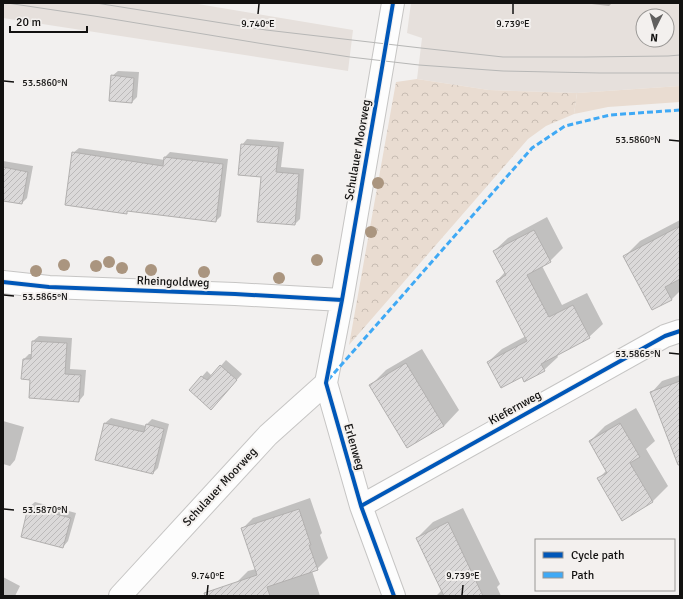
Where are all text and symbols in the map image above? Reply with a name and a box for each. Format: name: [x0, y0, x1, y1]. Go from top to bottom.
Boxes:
scale bar: [10, 8, 87, 34]
north arrow: [635, 8, 675, 48]
text: 20 m: [16, 15, 41, 30]
text: 9.740°E: [241, 18, 275, 30]
text: 9.739°E: [496, 18, 530, 30]
text: N: [650, 31, 659, 44]
text: 53.5860°N: [22, 77, 68, 89]
street label: Schulauer Moorweg: [342, 98, 374, 202]
text: 53.5860°N: [615, 134, 661, 146]
street label: Rheingoldweg: [136, 273, 210, 291]
text: 53.5865°N: [22, 291, 68, 303]
text: 53.5865°N: [615, 348, 661, 360]
street label: Kiefernweg: [486, 387, 544, 429]
street label: Erlenweg: [340, 422, 368, 472]
street label: Schulauer Moorweg: [180, 444, 260, 530]
text: 53.5870°N: [22, 504, 68, 516]
legend: [535, 539, 675, 591]
text: Cycle path: [571, 548, 624, 563]
text: Path: [571, 568, 594, 583]
text: 9.740°E: [191, 570, 225, 582]
text: 9.739°E: [446, 570, 480, 582]

